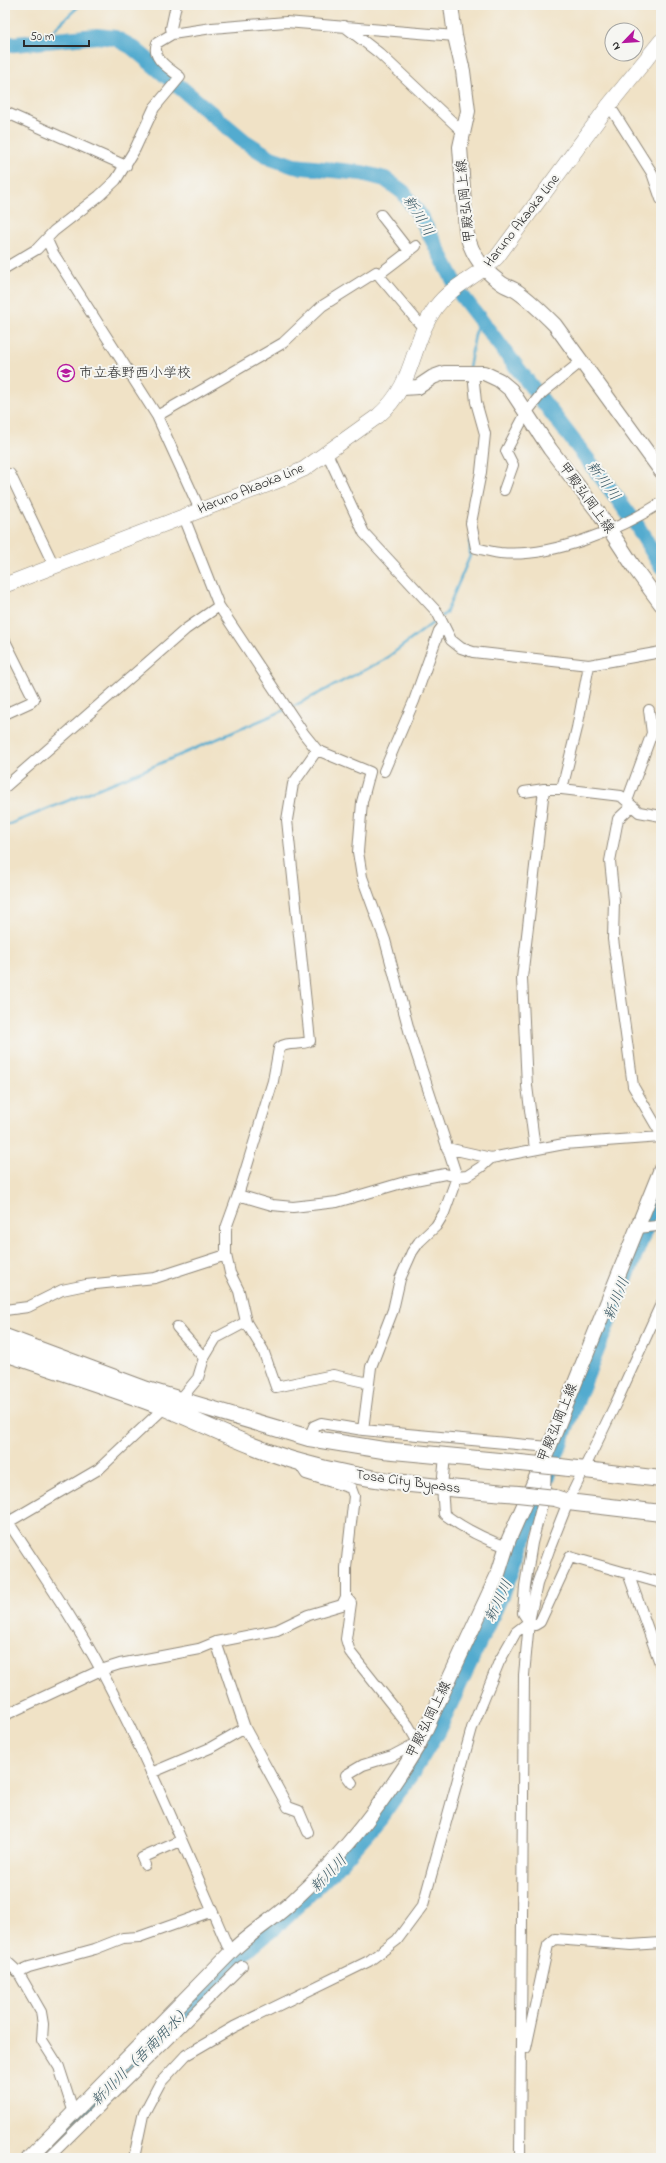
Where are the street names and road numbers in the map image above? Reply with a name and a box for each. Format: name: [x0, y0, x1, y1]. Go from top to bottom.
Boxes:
street label: 甲殿弘岡上線: [451, 158, 481, 244]
street label: Haruno Akaoka Line: [479, 169, 565, 272]
street label: Haruno Akaoka Line: [195, 458, 308, 520]
street label: 甲殿弘岡上線: [553, 458, 619, 538]
street label: 甲殿弘岡上線: [533, 1380, 583, 1466]
street label: Tosa City Bypass: [354, 1464, 462, 1501]
street label: 甲殿弘岡上線: [401, 1678, 457, 1762]

